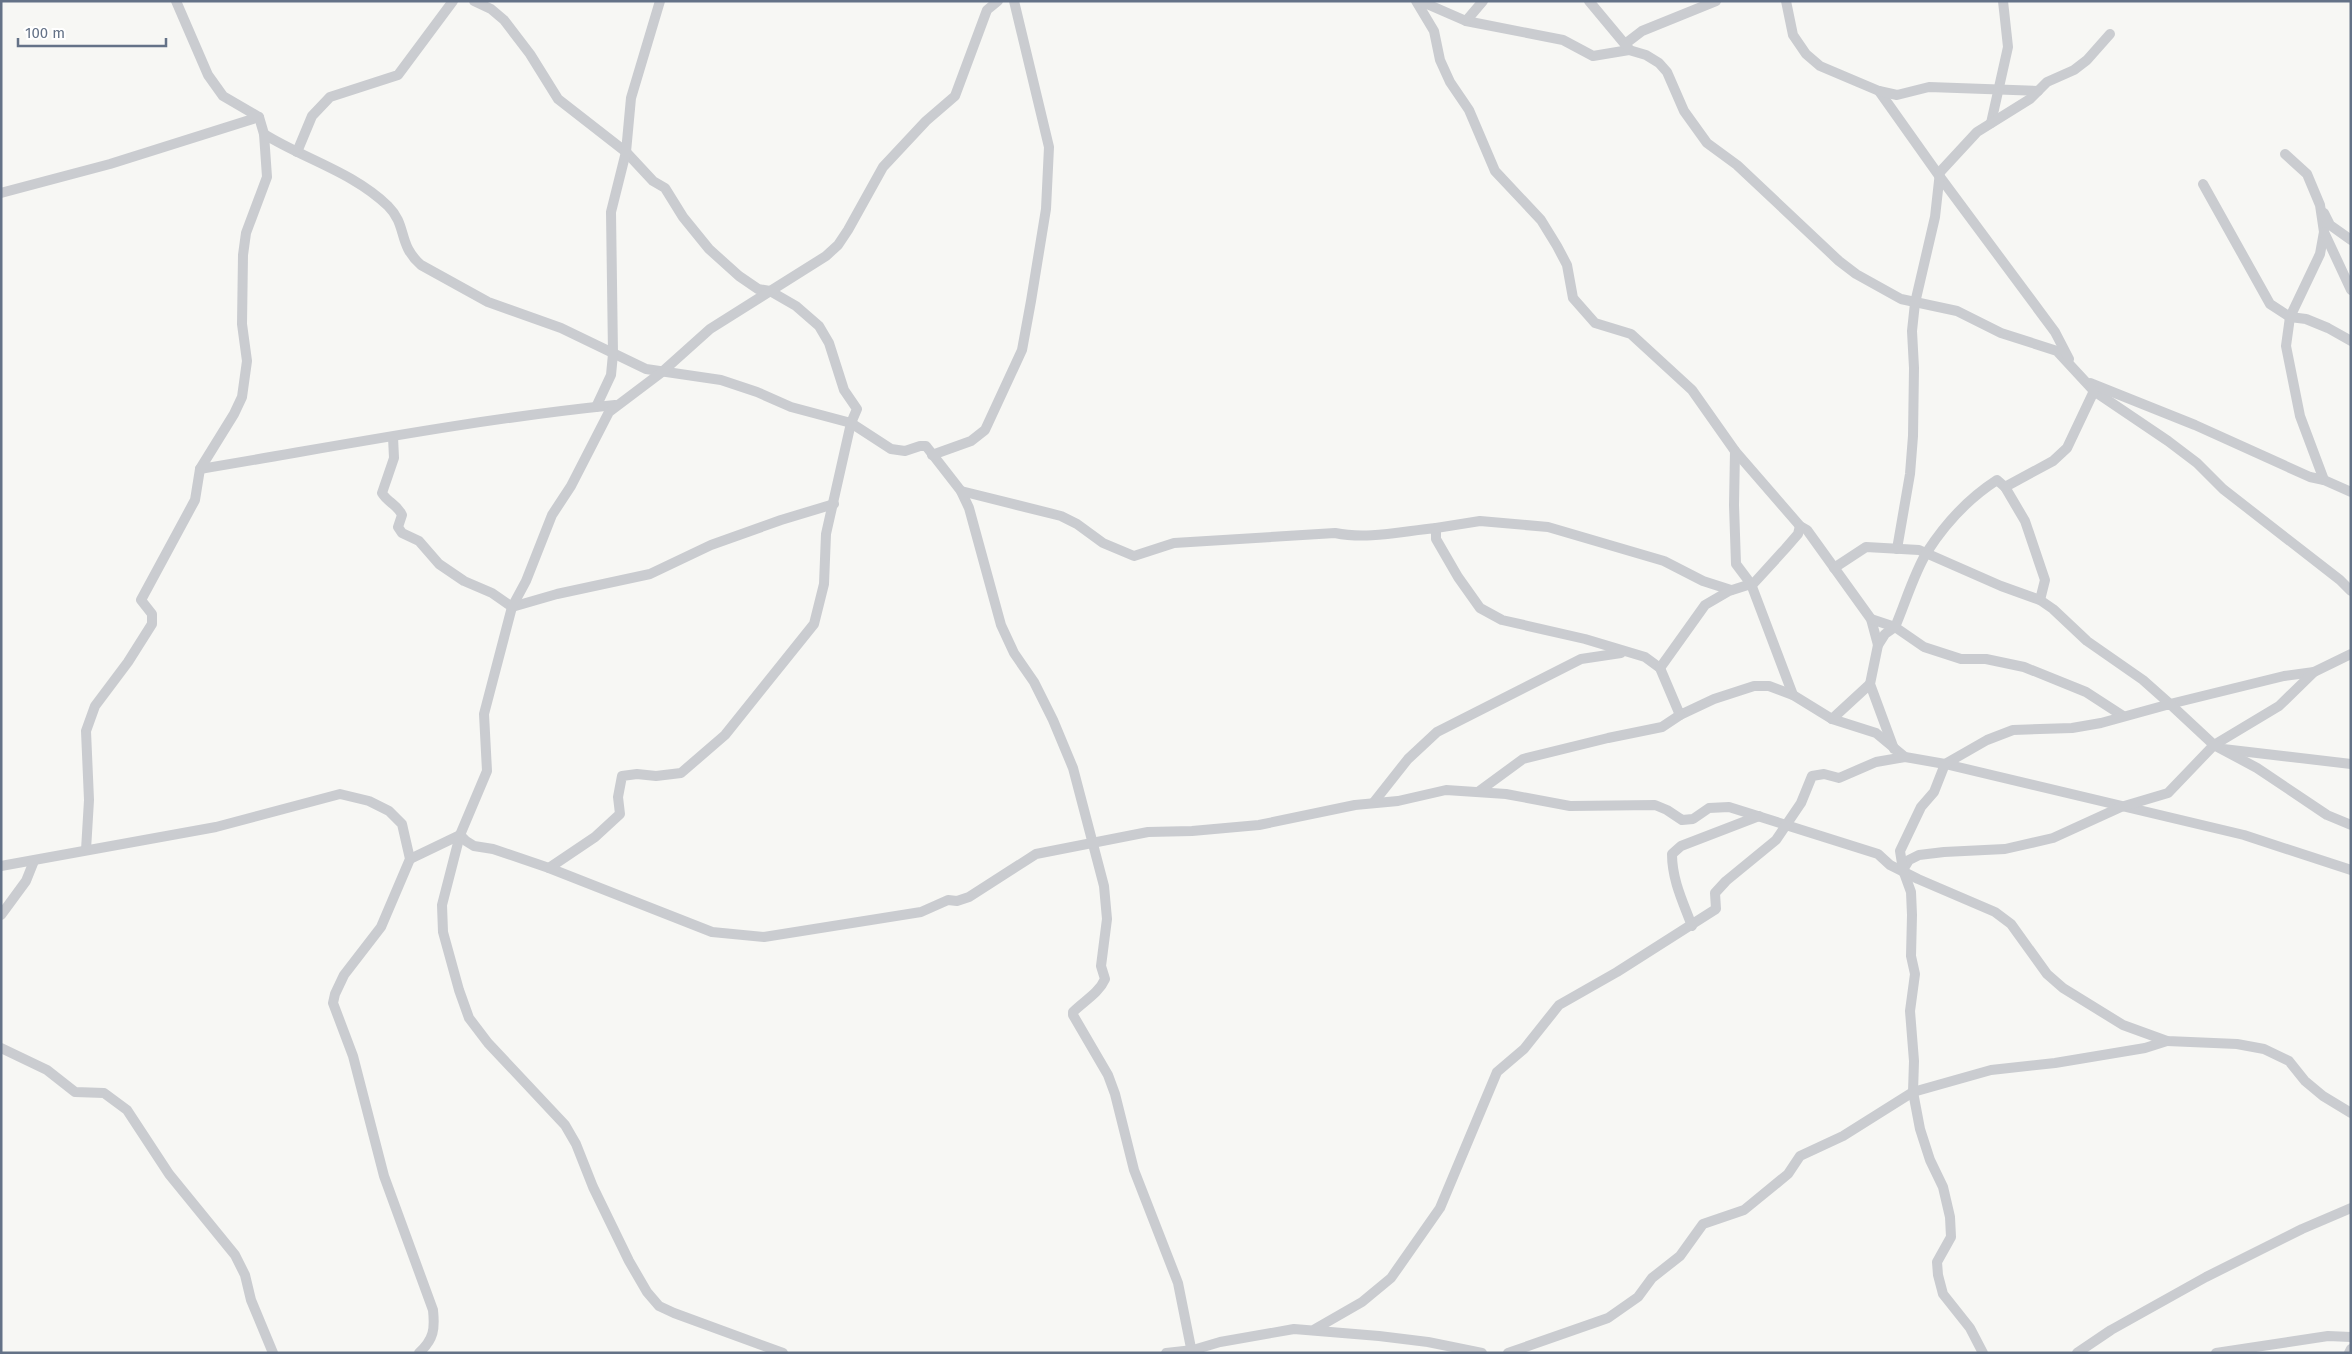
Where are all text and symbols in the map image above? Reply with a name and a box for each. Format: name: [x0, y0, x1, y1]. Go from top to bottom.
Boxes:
scale bar: [18, 15, 165, 47]
text: 100 m: [25, 24, 65, 42]

